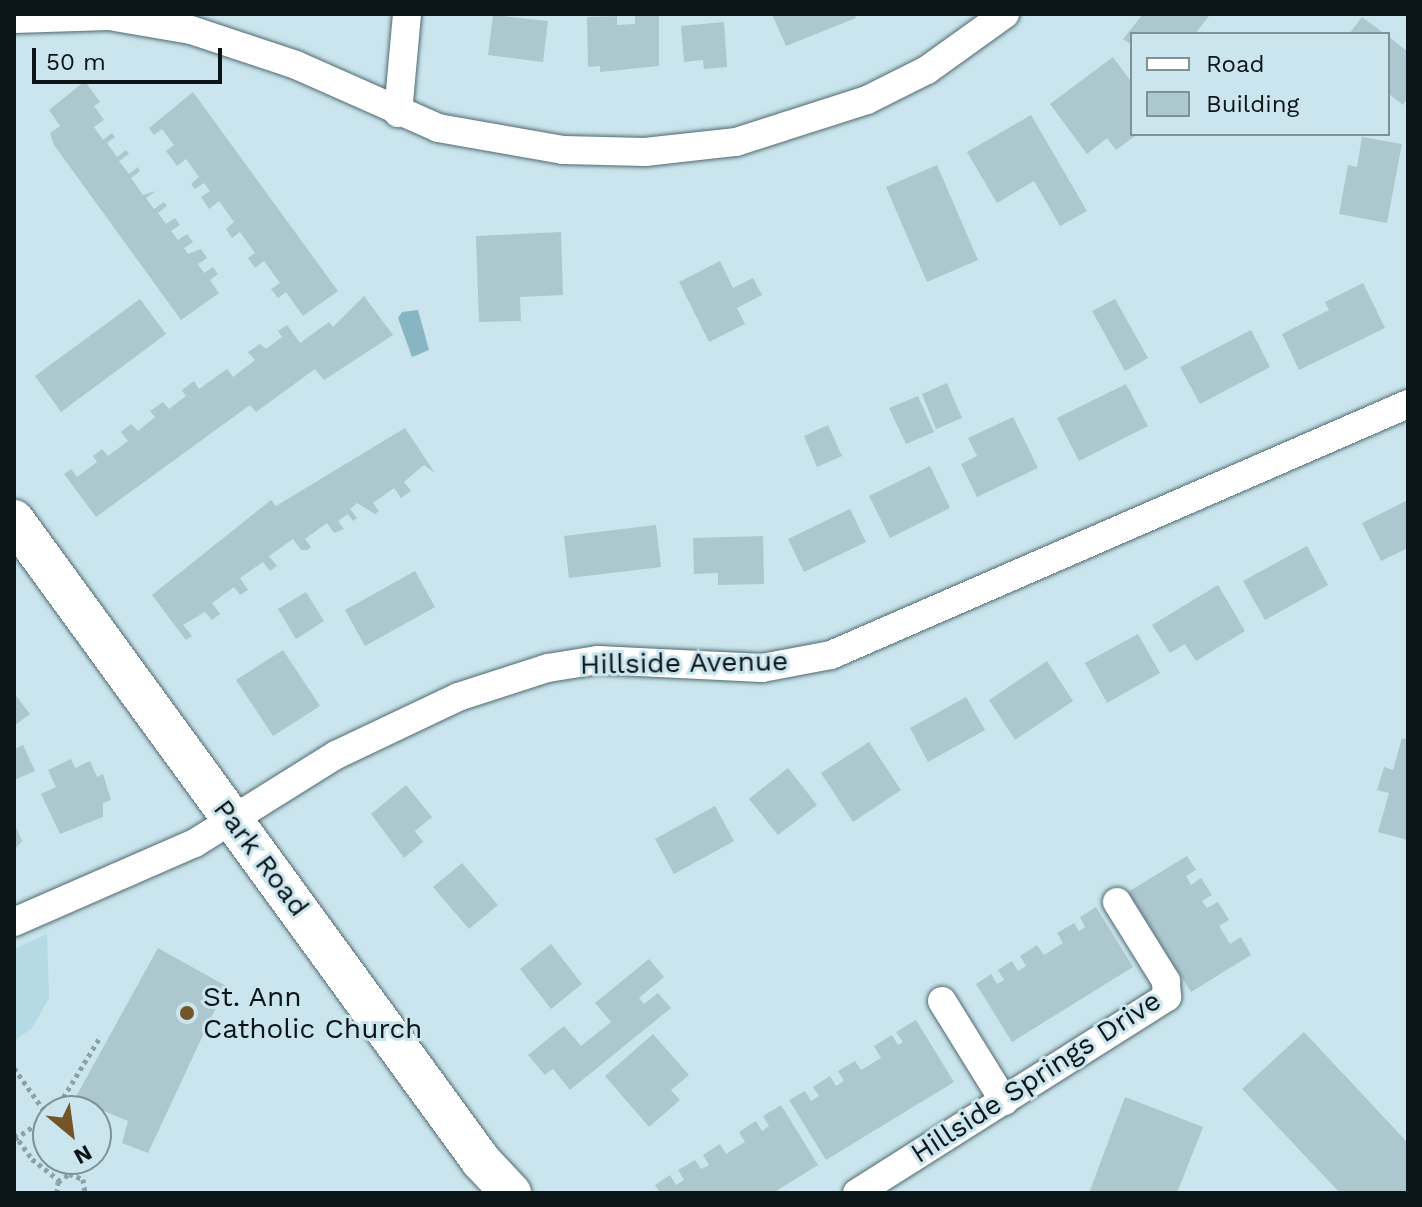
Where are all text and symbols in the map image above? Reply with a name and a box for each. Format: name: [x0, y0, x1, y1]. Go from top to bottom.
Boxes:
scale bar: [36, 32, 226, 82]
legend: [1130, 32, 1390, 136]
text: 50 m: [46, 48, 106, 76]
text: Road: [1206, 50, 1265, 78]
text: Building: [1206, 90, 1299, 118]
street label: Hillside Avenue: [579, 644, 789, 682]
street label: Park Road: [206, 793, 316, 923]
place label: St. Ann Catholic Church: [203, 980, 422, 1046]
street label: Hillside Springs Drive: [905, 984, 1167, 1170]
marker: St. Ann Catholic Church: [178, 1004, 196, 1022]
north arrow: [32, 1095, 112, 1175]
text: N: [70, 1140, 96, 1170]

